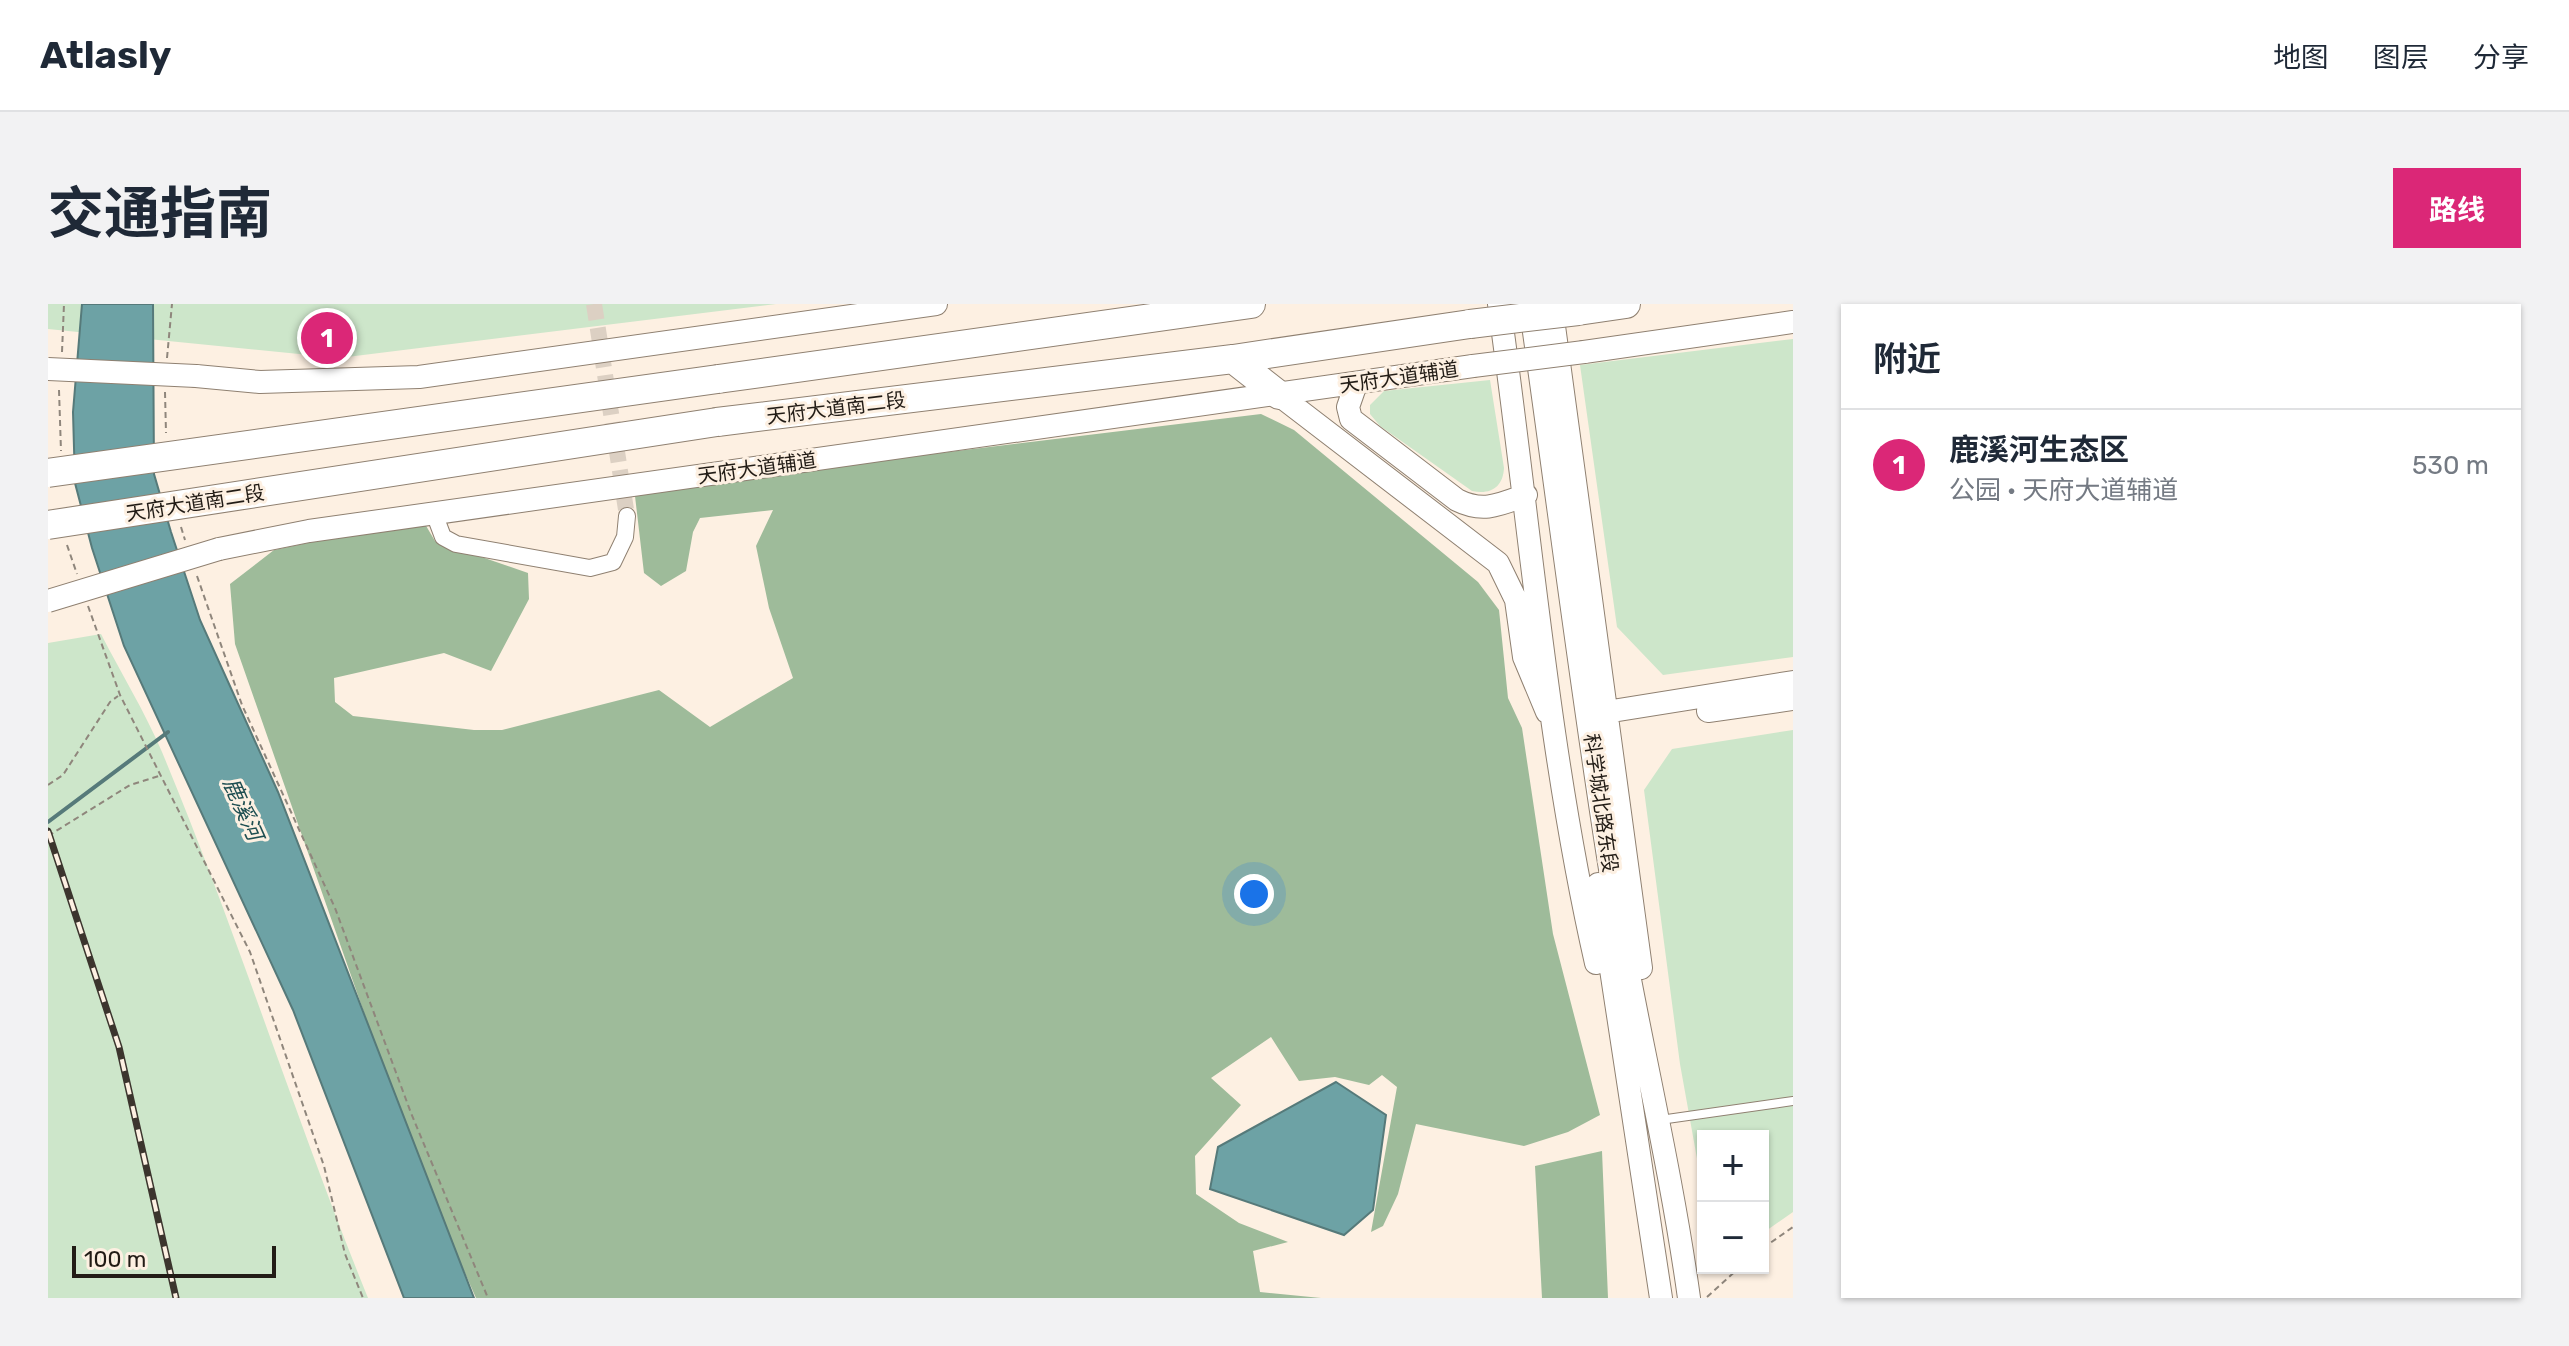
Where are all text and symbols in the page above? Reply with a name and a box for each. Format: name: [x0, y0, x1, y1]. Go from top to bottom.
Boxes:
text: Atlasly: [40, 32, 172, 78]
text: 地图: [2273, 41, 2329, 74]
text: 图层: [2373, 41, 2429, 74]
text: 分享: [2473, 41, 2529, 74]
button: 路线: [2393, 168, 2521, 248]
text: 交通指南: [48, 181, 272, 247]
pin: 1: [301, 308, 353, 368]
text: 附近: [1873, 339, 1941, 380]
street label: 天府大道辅道: [1338, 357, 1460, 397]
street label: 天府大道南二段: [765, 388, 907, 428]
text: 鹿溪河生态区: [1949, 432, 2129, 468]
street label: 天府大道辅道: [696, 448, 818, 488]
text: 1: [1893, 450, 1905, 481]
text: 530 m: [2412, 450, 2489, 481]
text: 公园 · 天府大道辅道: [1949, 475, 2178, 506]
street label: 天府大道南二段: [124, 480, 266, 526]
street label: 科学城北路东段: [1579, 732, 1623, 874]
water label: 鹿溪河: [217, 773, 270, 848]
your location: [1234, 874, 1274, 914]
map controls: [1697, 1130, 1769, 1274]
button: +: [1697, 1130, 1769, 1202]
button: −: [1697, 1202, 1769, 1274]
scale bar: [72, 1242, 276, 1278]
text: 100 m: [84, 1246, 146, 1273]

